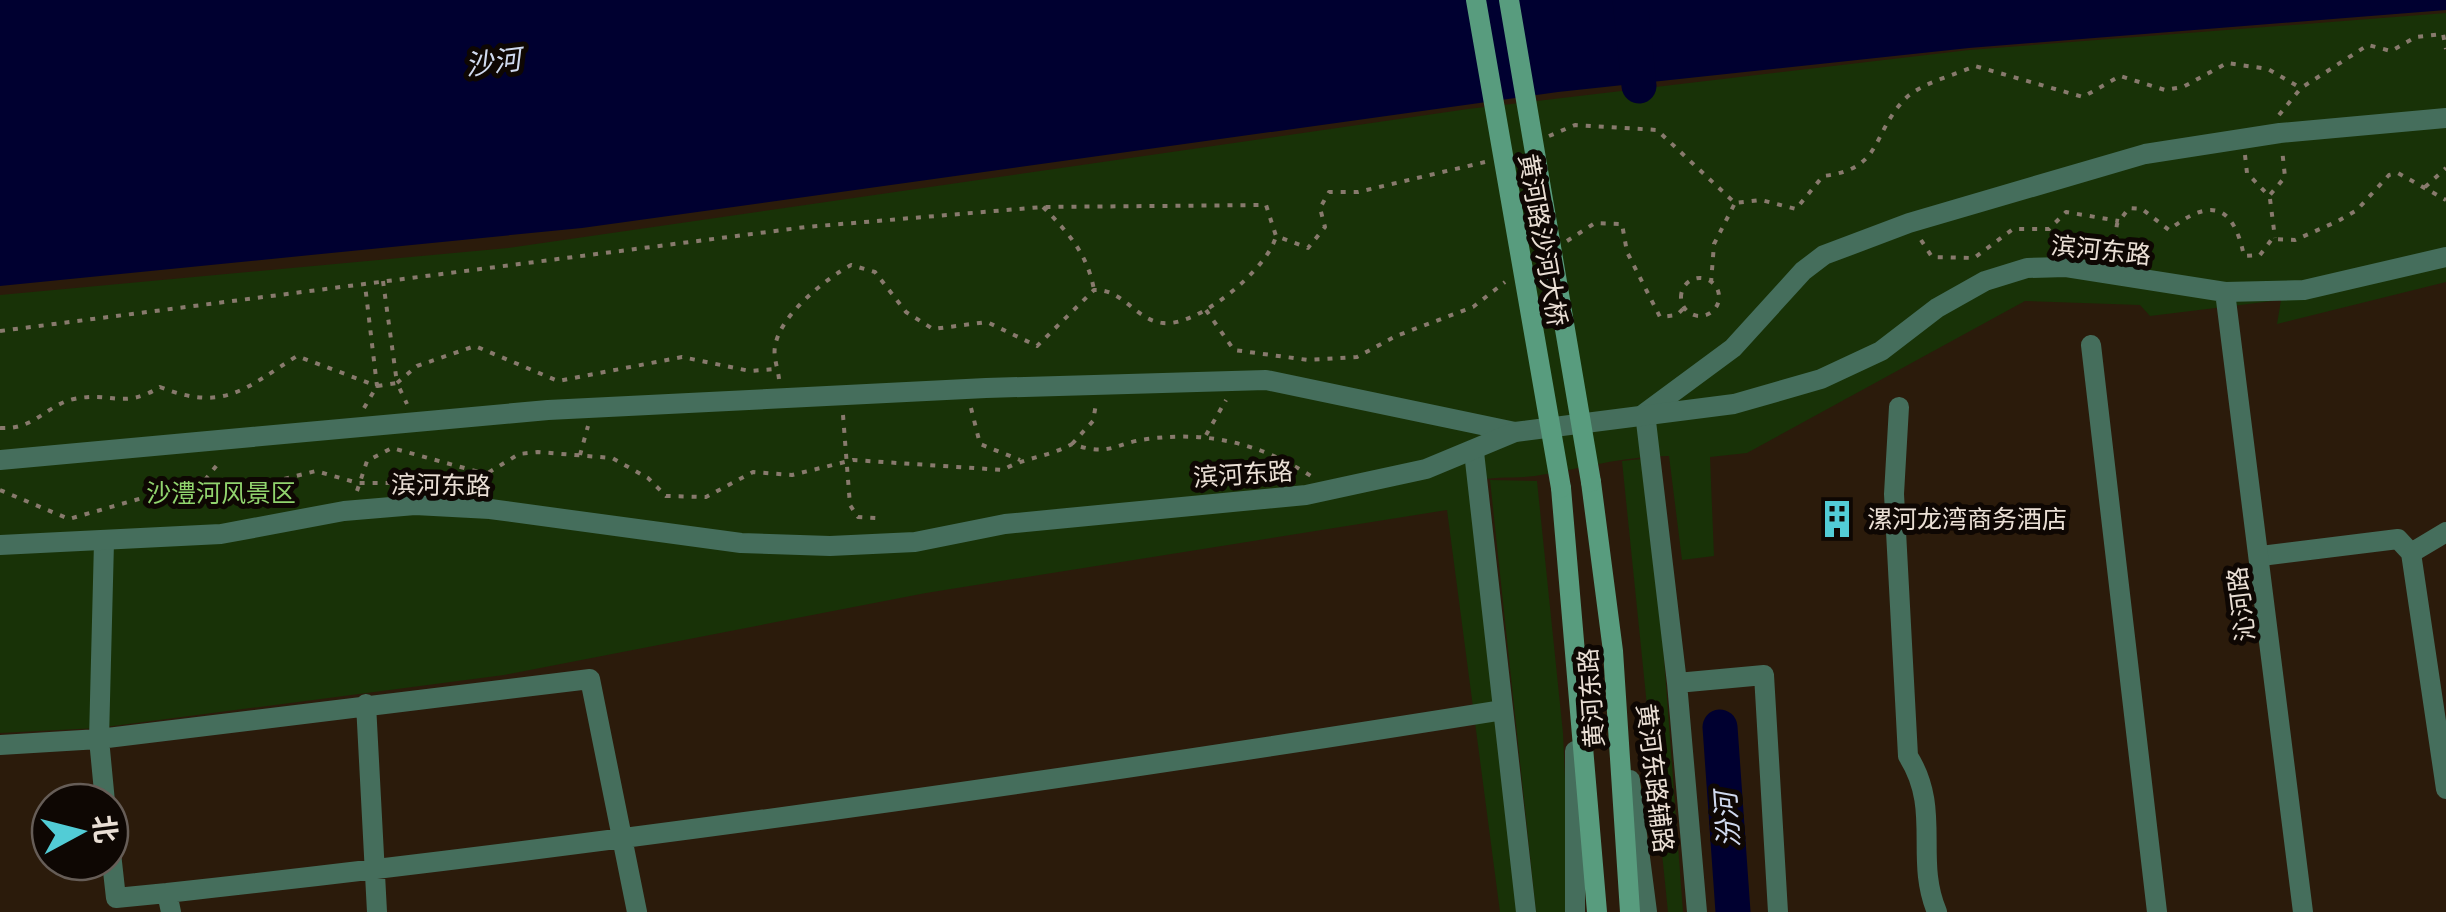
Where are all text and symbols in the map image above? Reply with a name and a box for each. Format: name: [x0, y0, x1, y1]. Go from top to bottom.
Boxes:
water label: 沙河: [463, 36, 528, 86]
street label: 黄河路沙河大桥: [1509, 151, 1577, 329]
street label: 滨河东路: [2049, 226, 2153, 274]
street label: 滨河东路: [1192, 452, 1294, 496]
street label: 滨河东路: [391, 465, 491, 505]
park label: 沙澧河风景区: [146, 474, 296, 512]
building icon: 漯河龙湾商务酒店: [1816, 498, 1858, 540]
place label: 漯河龙湾商务酒店: [1867, 500, 2067, 538]
street label: 沁河路: [2218, 564, 2264, 644]
street label: 黄河东路: [1569, 647, 1613, 749]
street label: 黄河东路辅路: [1627, 701, 1683, 855]
north arrow: [30, 782, 130, 882]
water label: 汾河: [1703, 786, 1750, 849]
text: 北: [82, 812, 128, 845]

